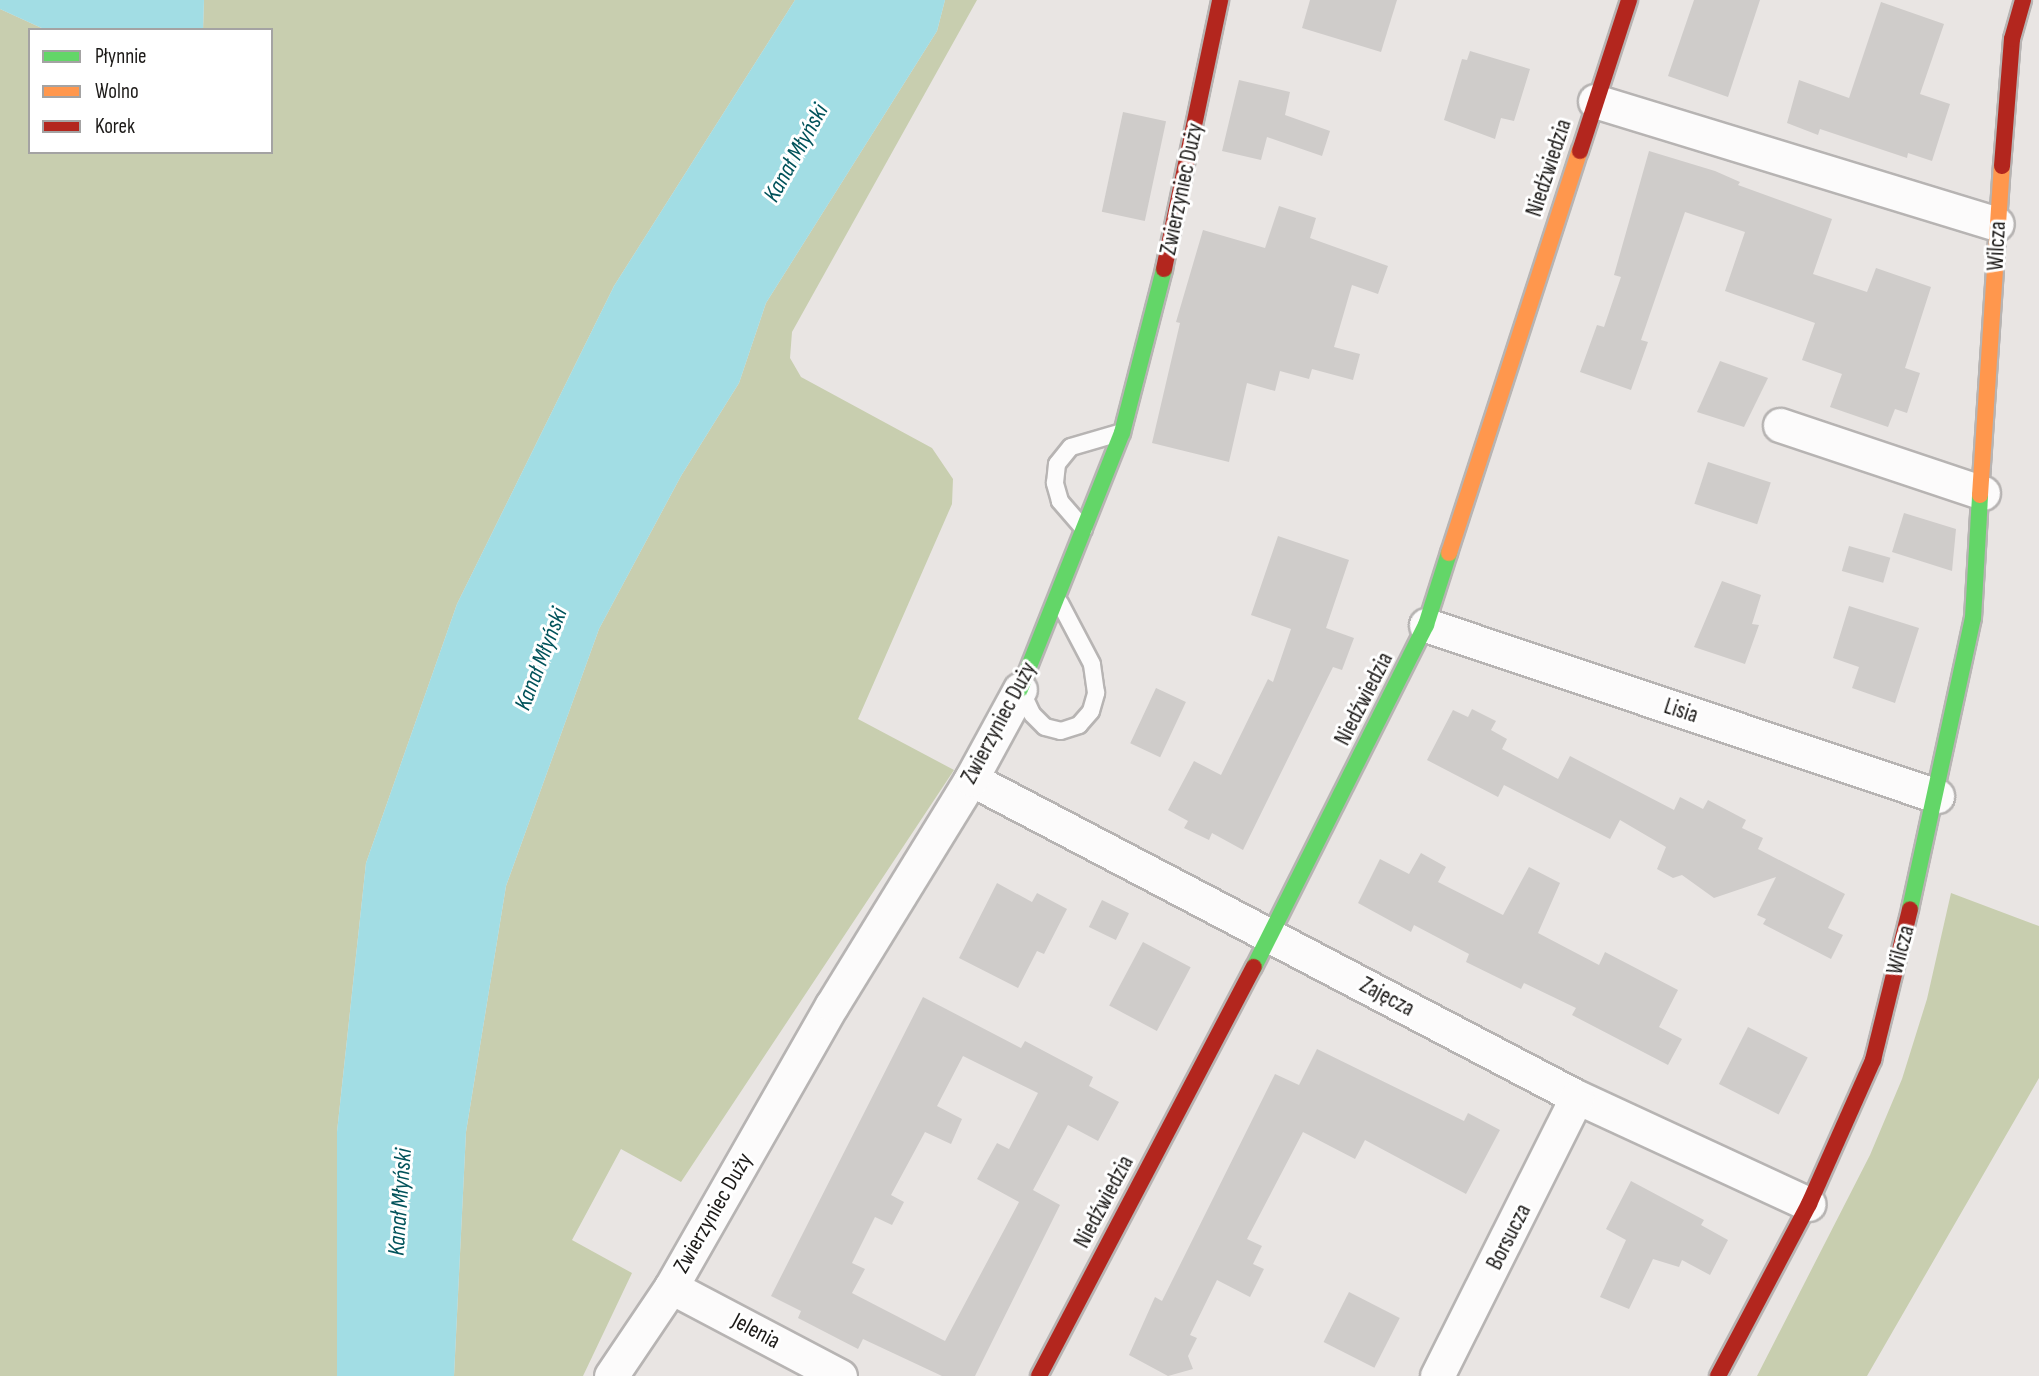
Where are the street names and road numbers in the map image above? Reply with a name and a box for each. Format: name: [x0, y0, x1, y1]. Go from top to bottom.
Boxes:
street label: Niedźwiedzia: [1520, 116, 1578, 220]
street label: Zwierzyniec Duży: [1155, 121, 1209, 257]
street label: Wilcza: [1982, 220, 2012, 272]
street label: Niedźwiedzia: [1329, 648, 1399, 750]
street label: Zwierzyniec Duży: [955, 657, 1043, 789]
street label: Lisia: [1660, 693, 1702, 729]
street label: Wilcza: [1881, 922, 1921, 978]
street label: Zajęcza: [1355, 971, 1419, 1023]
street label: Zwierzyniec Duży: [668, 1148, 758, 1278]
street label: Niedźwiedzia: [1068, 1151, 1140, 1253]
street label: Borsucza: [1481, 1200, 1537, 1274]
street label: Jelenia: [727, 1307, 785, 1355]

